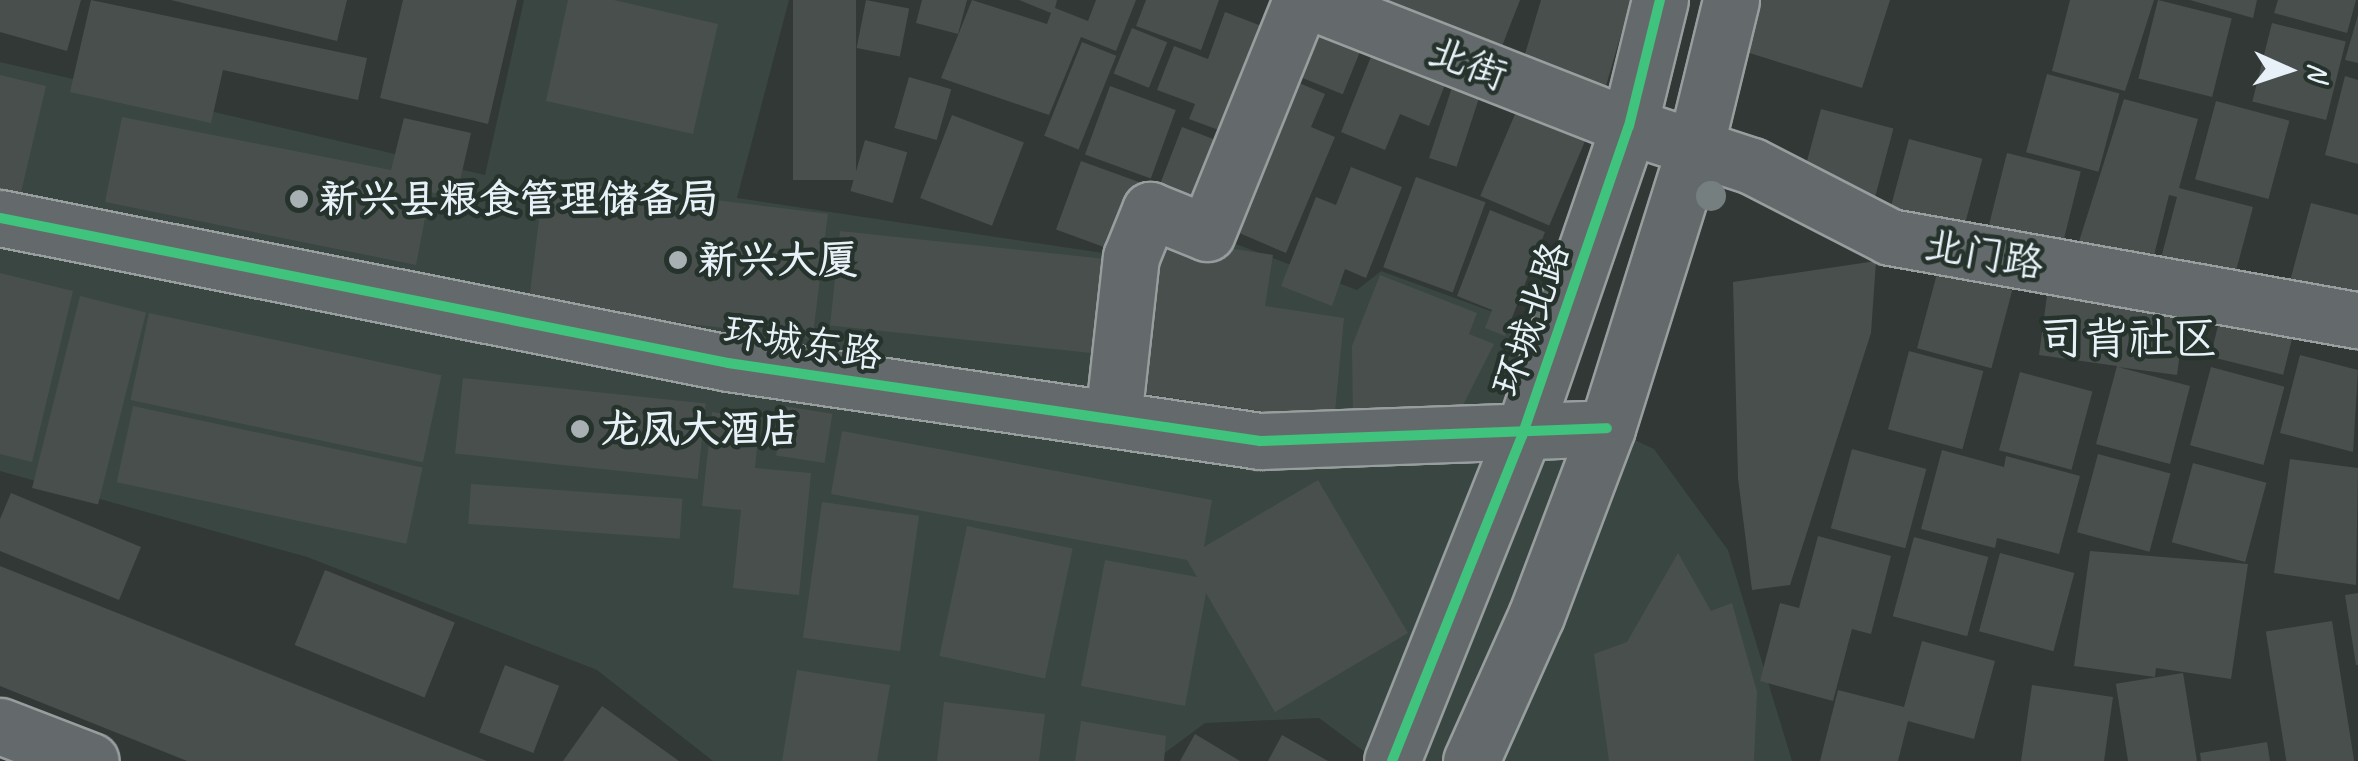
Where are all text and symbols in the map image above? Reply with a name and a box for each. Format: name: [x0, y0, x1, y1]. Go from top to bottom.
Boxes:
north arrow: [2238, 20, 2338, 120]
street label: 北街: [1422, 26, 1514, 100]
text: N: [2301, 62, 2336, 81]
place label: 新兴县粮食管理储备局: [319, 175, 719, 223]
marker: 新兴县粮食管理储备局: [288, 188, 310, 210]
street label: 北门路: [1921, 220, 2047, 288]
place label: 新兴大厦: [698, 236, 858, 284]
street label: 环城北路: [1482, 236, 1580, 402]
marker: 新兴大厦: [667, 249, 689, 271]
street label: 环城东路: [720, 307, 886, 379]
district label: 司背社区: [2038, 312, 2218, 366]
place label: 龙凤大酒店: [600, 405, 800, 453]
marker: 龙凤大酒店: [569, 418, 591, 440]

